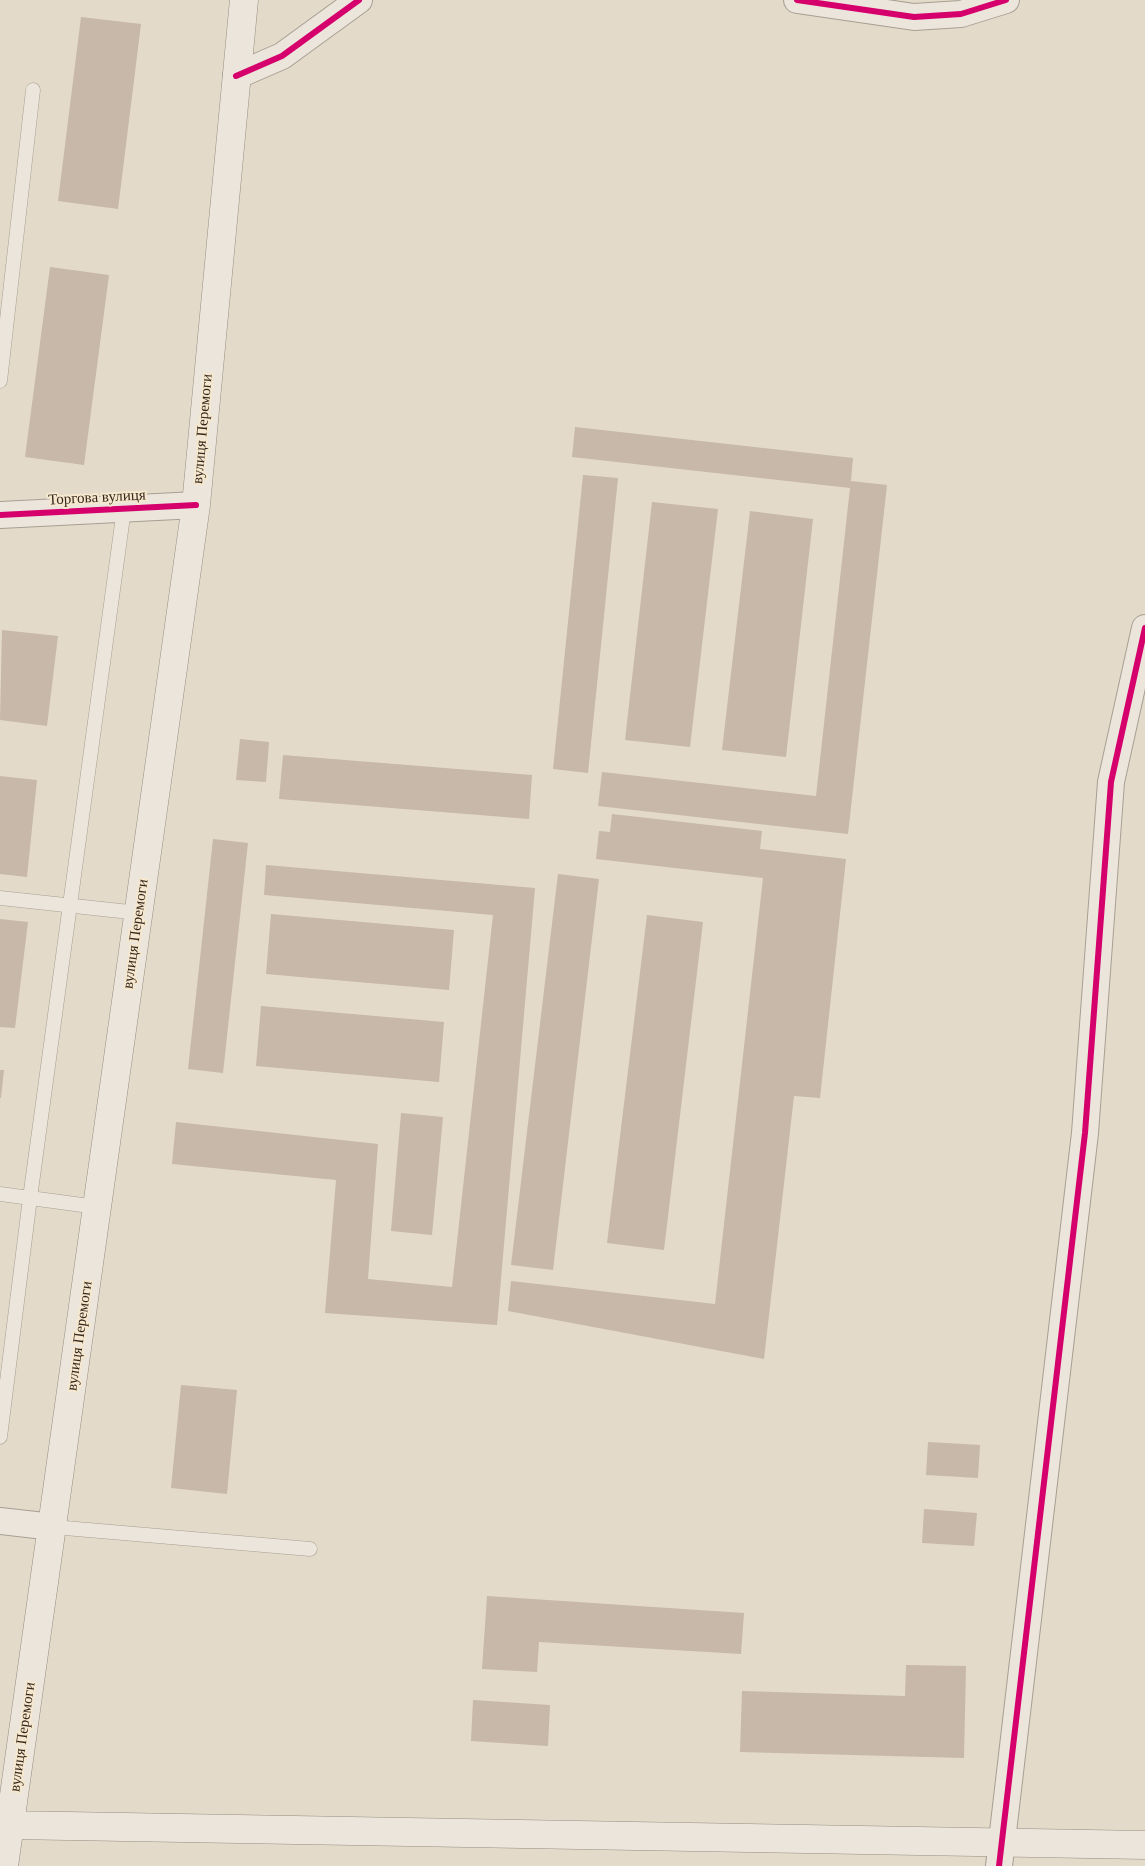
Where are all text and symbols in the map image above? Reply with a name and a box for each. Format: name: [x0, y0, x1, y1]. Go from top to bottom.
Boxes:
street label: вулиця Перемоги: [189, 373, 217, 485]
street label: Торгова вулиця: [48, 486, 146, 510]
street label: вулиця Перемоги: [119, 878, 153, 990]
street label: вулиця Перемоги: [63, 1280, 97, 1392]
street label: вулиця Перемоги: [6, 1681, 40, 1793]

